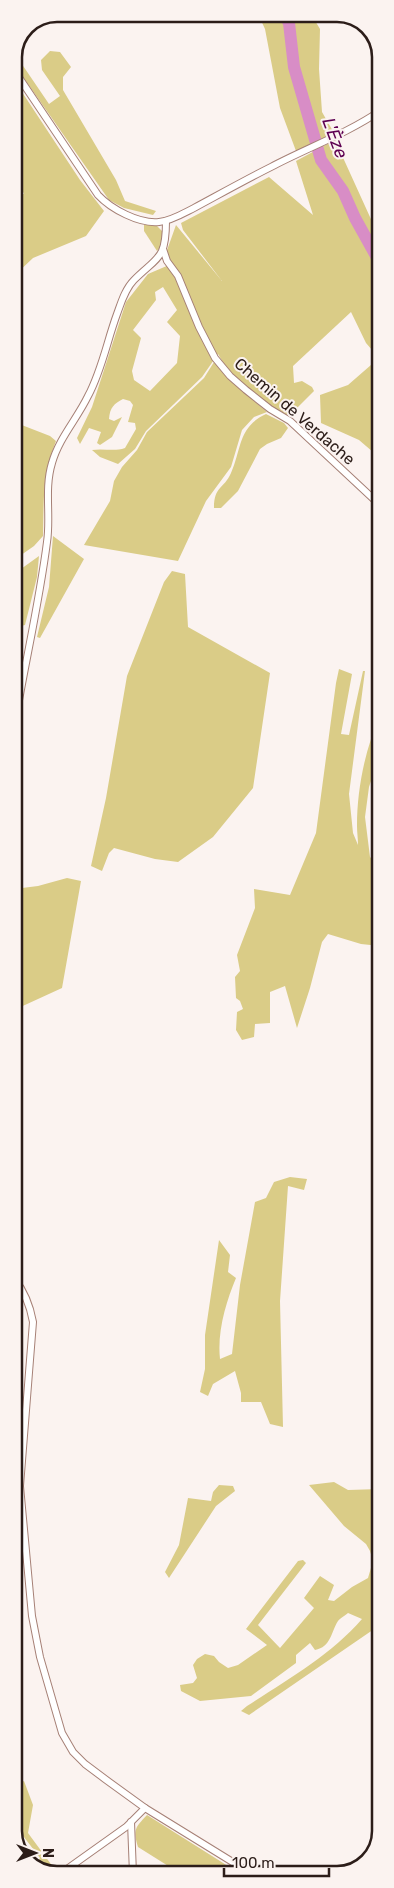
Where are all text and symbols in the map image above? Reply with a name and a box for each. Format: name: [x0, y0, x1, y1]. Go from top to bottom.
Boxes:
water label: L'Èze: [317, 114, 353, 162]
street label: Chemin de Verdache: [231, 354, 359, 469]
north arrow: [10, 1828, 60, 1878]
scale bar: [224, 1846, 329, 1878]
text: N: [39, 1848, 56, 1858]
text: 100 m: [232, 1854, 274, 1872]

